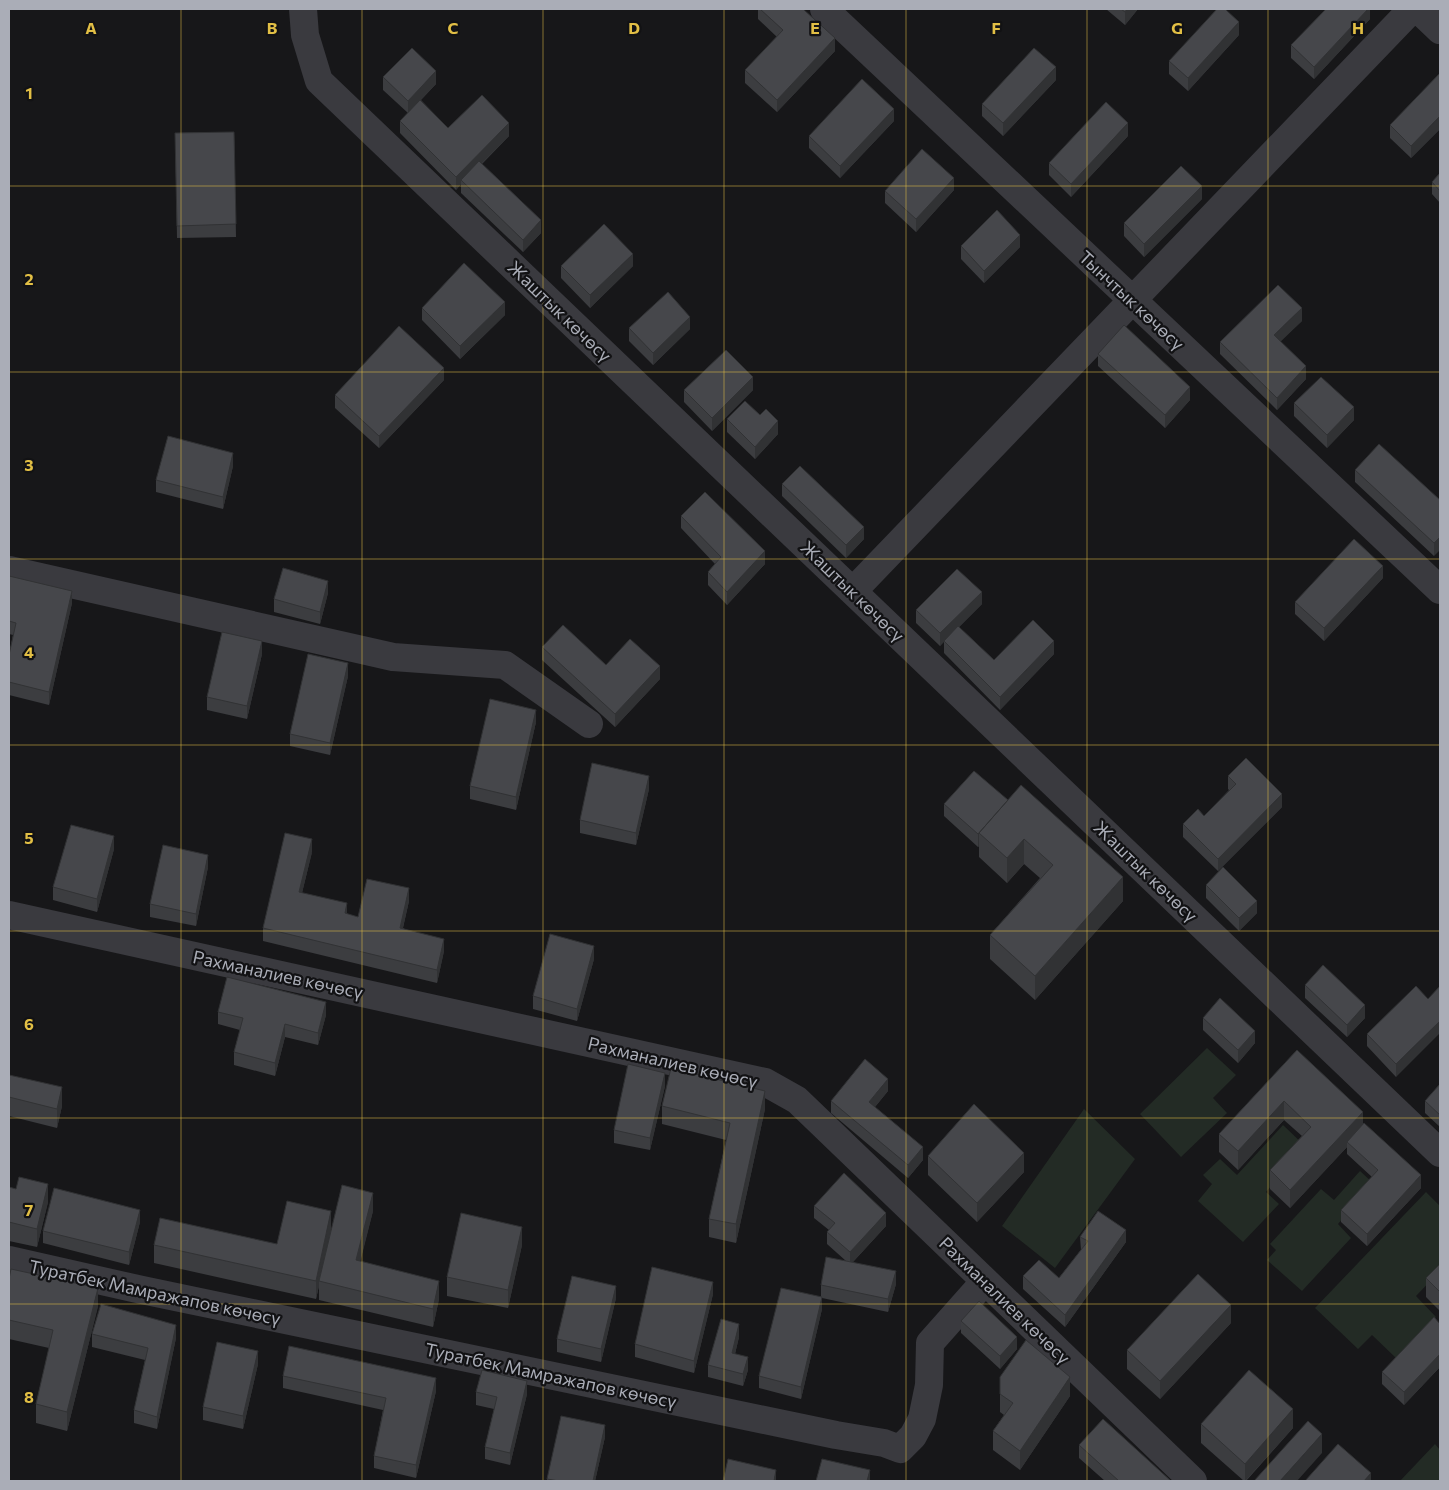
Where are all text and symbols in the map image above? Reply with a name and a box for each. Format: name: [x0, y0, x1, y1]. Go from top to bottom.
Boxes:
text: A: [85, 18, 97, 37]
text: B: [267, 18, 278, 37]
text: C: [448, 18, 459, 37]
text: D: [628, 18, 640, 37]
text: E: [810, 18, 820, 37]
text: F: [991, 18, 1001, 37]
text: G: [1171, 18, 1183, 37]
text: H: [1352, 18, 1364, 37]
text: 1: [25, 83, 33, 102]
street label: Тынчтык көчөсү: [1075, 246, 1189, 354]
street label: Жаштык көчөсү: [503, 256, 617, 366]
text: 2: [24, 269, 34, 288]
text: 3: [24, 455, 34, 474]
street label: Жаштык көчөсү: [796, 536, 910, 646]
text: 4: [24, 642, 34, 661]
street label: Жаштык көчөсү: [1089, 816, 1203, 926]
text: 5: [24, 828, 34, 847]
street label: Рахманалиев көчөсү: [191, 945, 365, 1003]
text: 6: [24, 1014, 34, 1033]
street label: Рахманалиев көчөсү: [586, 1032, 760, 1092]
text: 7: [25, 1200, 34, 1219]
street label: Рахманалиев көчөсү: [935, 1232, 1075, 1368]
street label: Туратбек Мамражапов көчөсү: [27, 1255, 283, 1329]
street label: Туратбек Мамражапов көчөсү: [423, 1338, 679, 1412]
text: 8: [24, 1387, 34, 1406]

